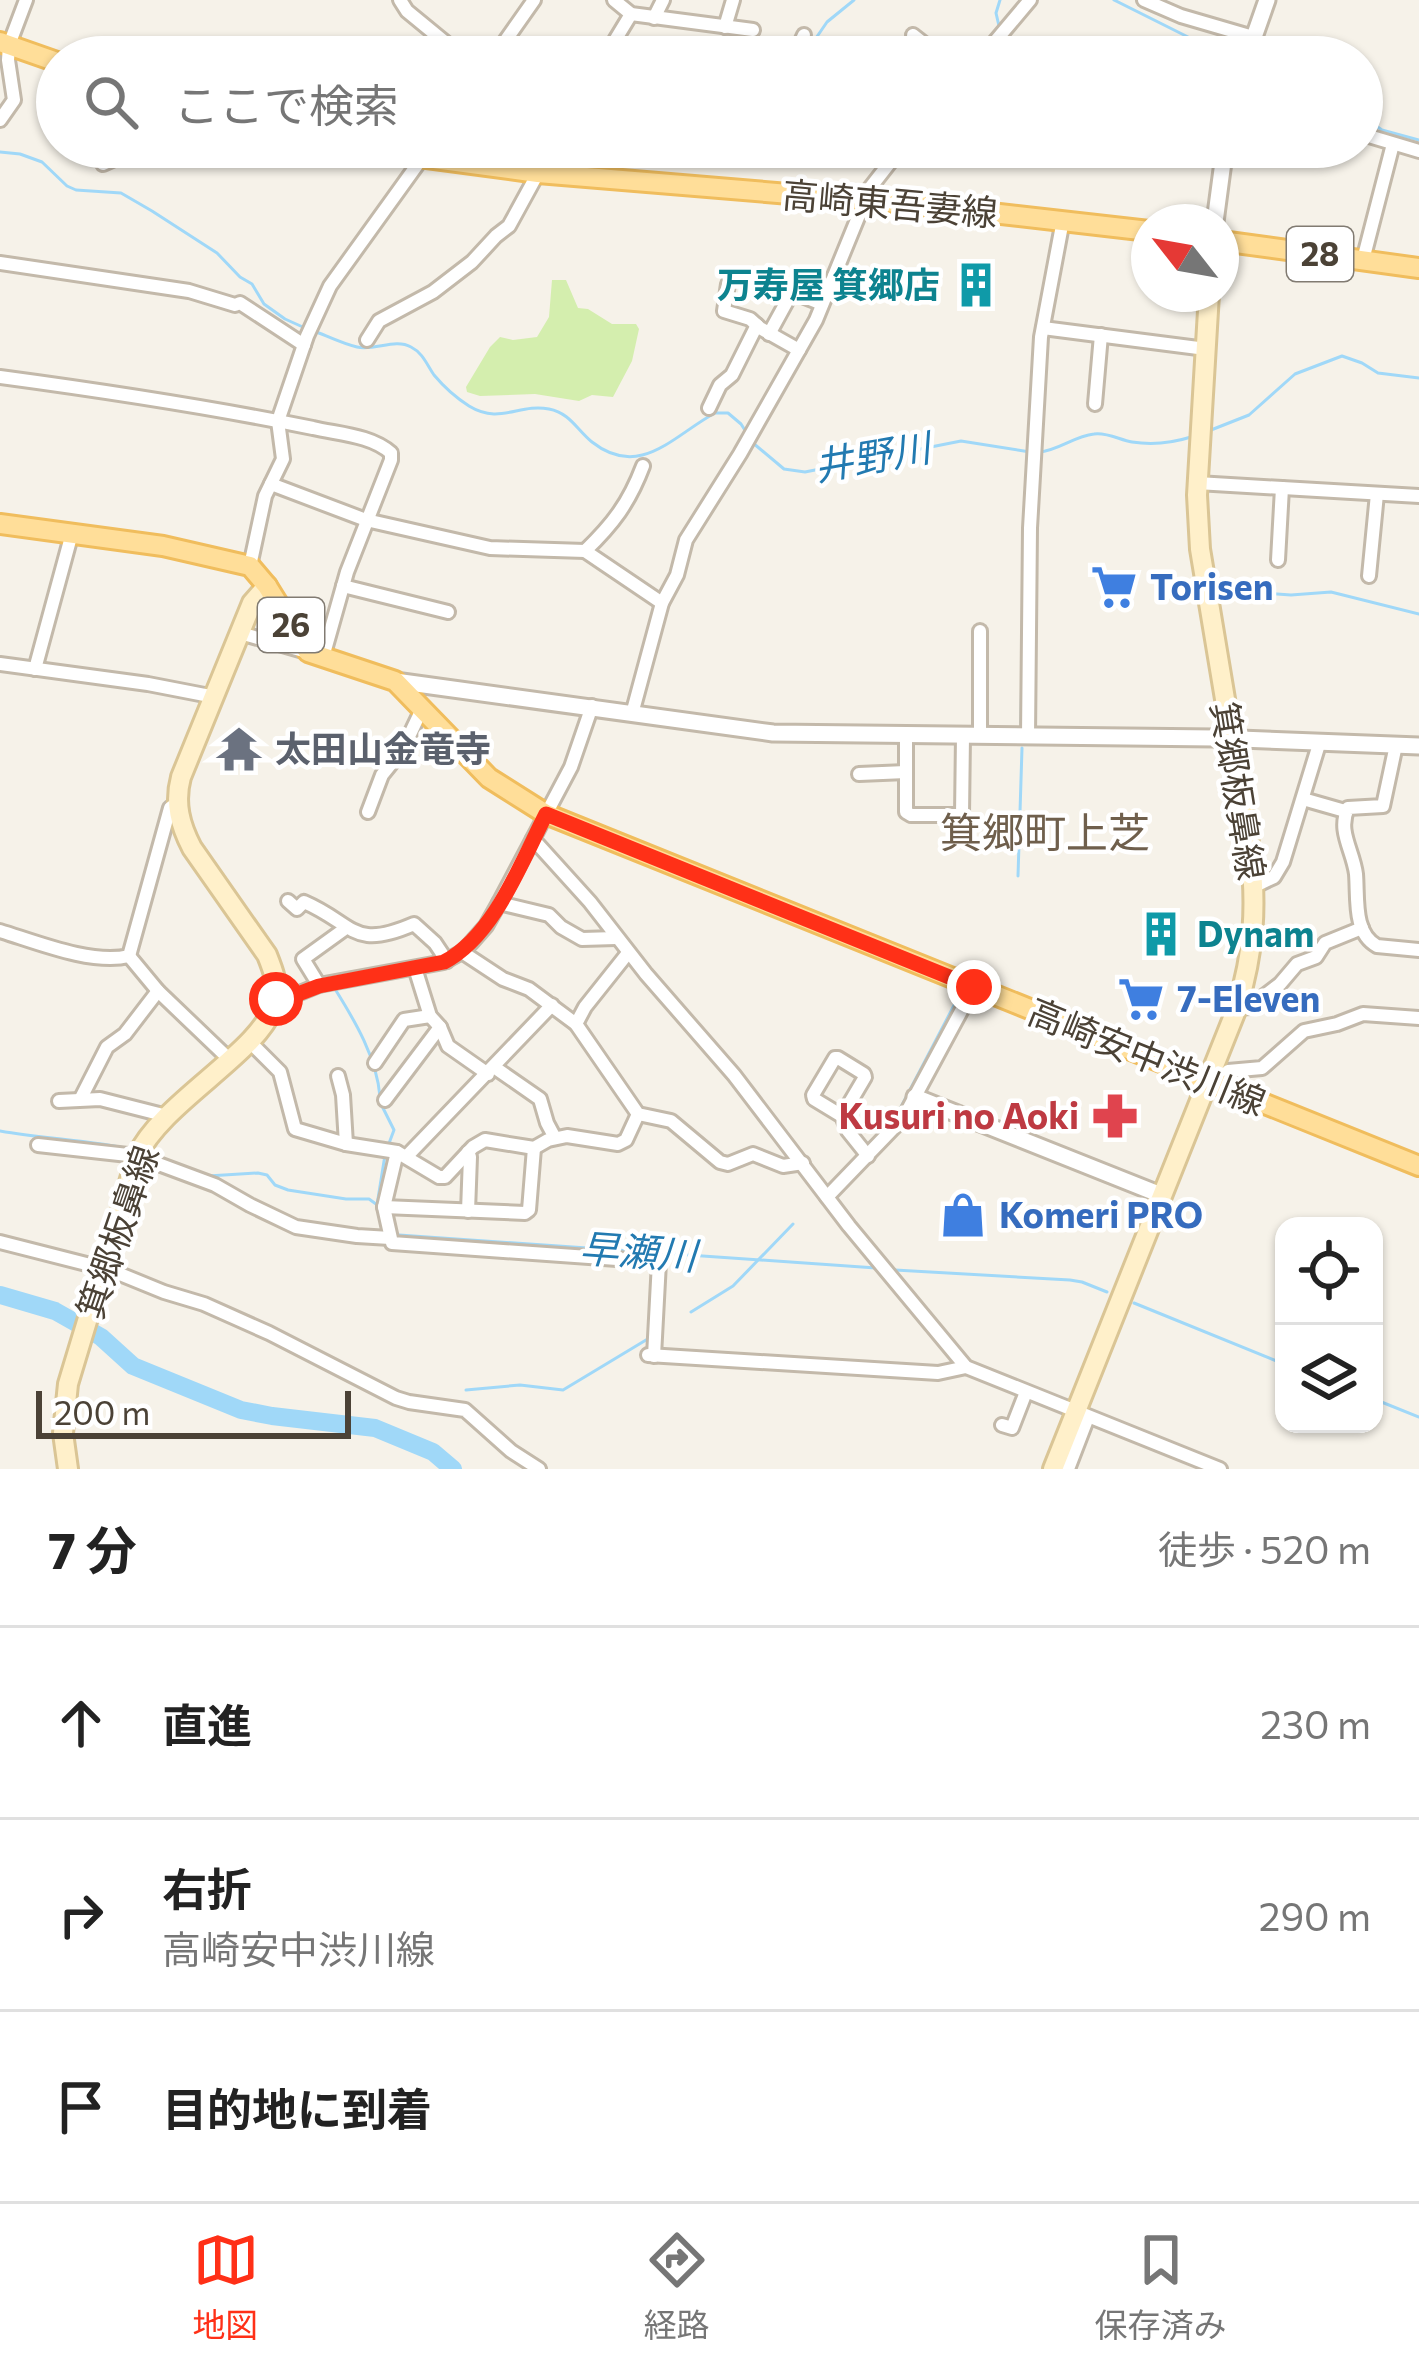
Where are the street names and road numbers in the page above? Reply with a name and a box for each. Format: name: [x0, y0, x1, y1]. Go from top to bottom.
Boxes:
street label: 高崎東吾妻線: [781, 171, 1000, 233]
road number: 28: [1287, 227, 1353, 281]
road number: 26: [258, 598, 324, 652]
street label: 箕郷板鼻線: [1204, 698, 1276, 883]
street label: 高崎安中渋川線: [1023, 988, 1273, 1123]
street label: 箕郷板鼻線: [66, 1139, 166, 1324]

